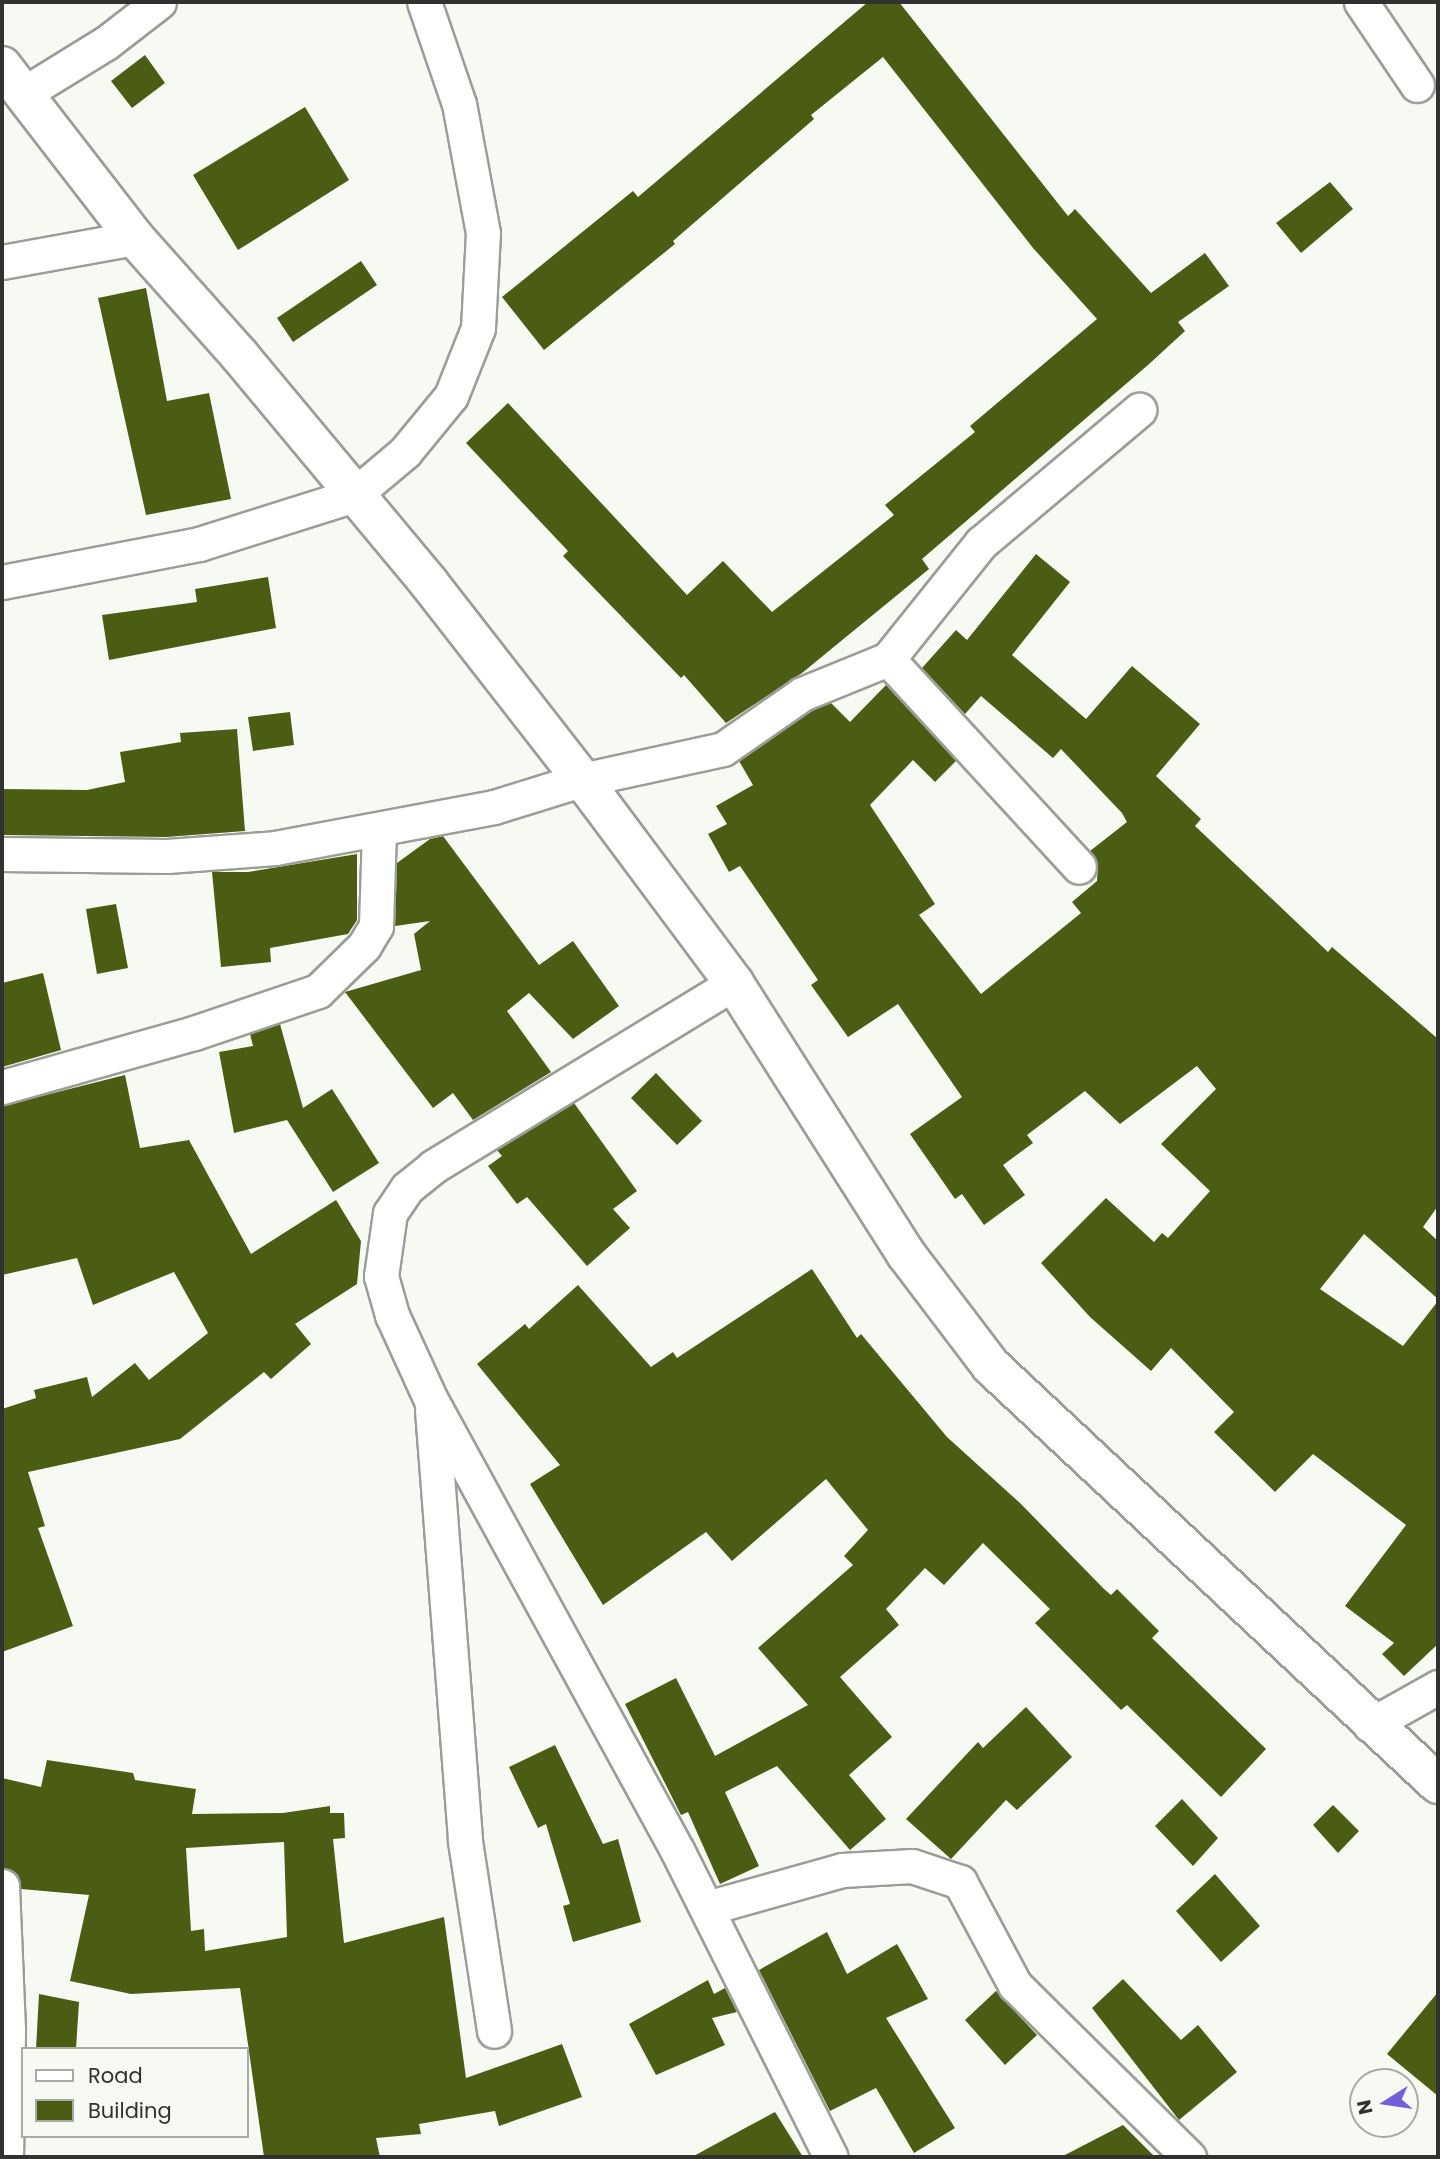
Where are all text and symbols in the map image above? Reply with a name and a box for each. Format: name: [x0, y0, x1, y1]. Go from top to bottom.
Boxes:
legend: [21, 2047, 248, 2138]
text: Road: [88, 2061, 143, 2090]
north arrow: [1349, 2068, 1419, 2138]
text: Building: [88, 2096, 172, 2125]
text: N: [1350, 2097, 1380, 2117]

